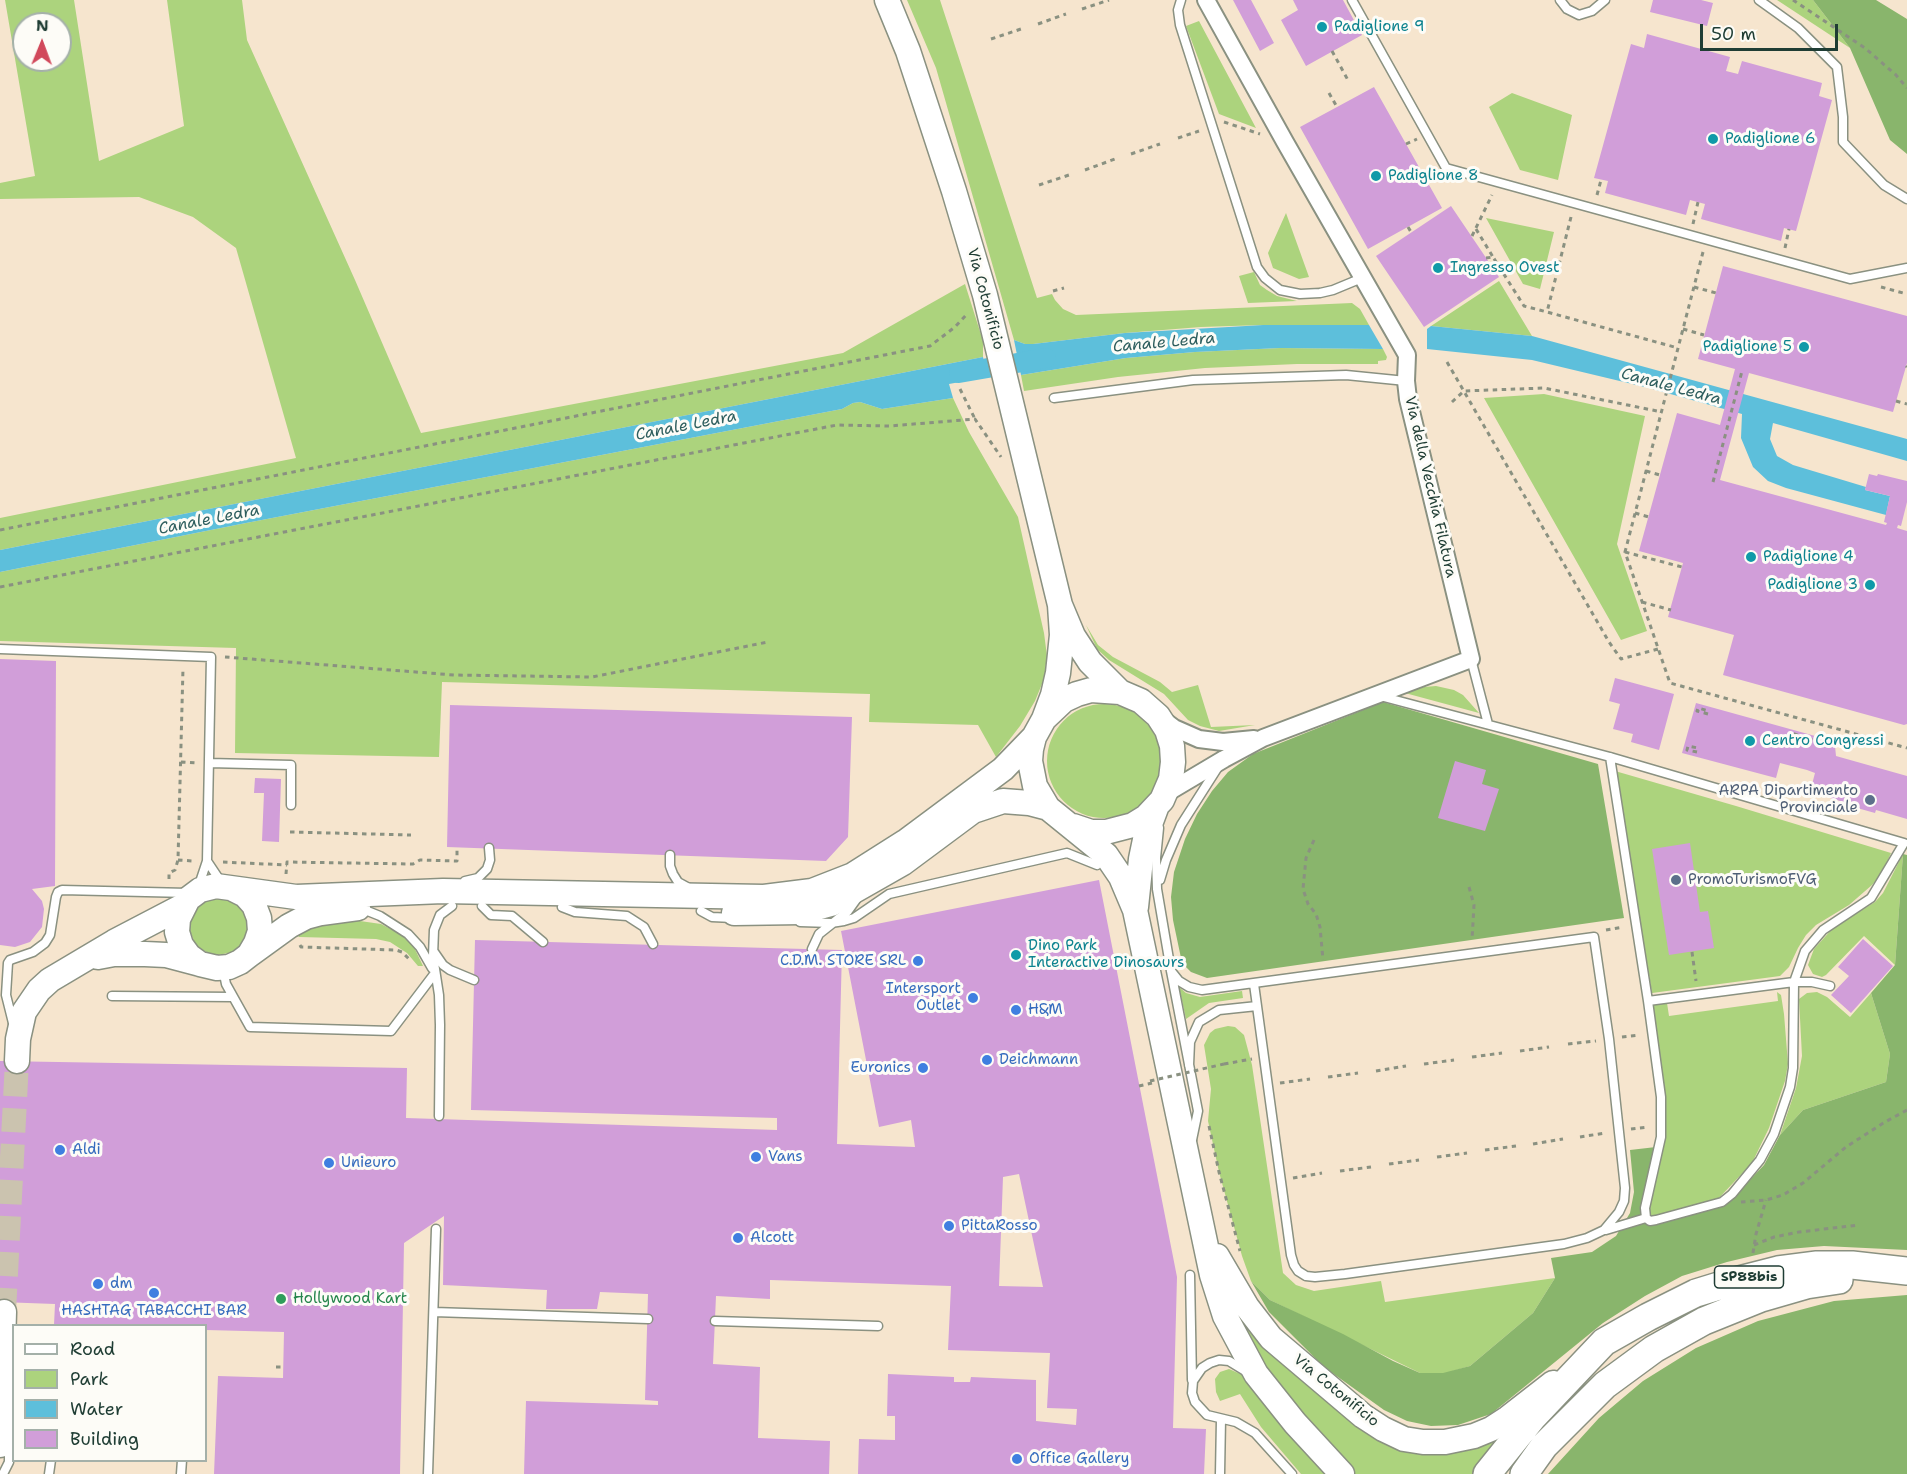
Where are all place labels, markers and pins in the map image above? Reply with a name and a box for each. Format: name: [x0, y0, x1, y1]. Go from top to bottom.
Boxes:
place label: Padiglione 9: [1334, 18, 1424, 36]
marker: Padiglione 9: [1315, 20, 1329, 34]
place label: Padiglione 6: [1725, 130, 1815, 148]
marker: Padiglione 6: [1706, 132, 1720, 146]
place label: Padiglione 8: [1388, 167, 1478, 185]
marker: Padiglione 8: [1369, 169, 1383, 183]
place label: Ingresso Ovest: [1450, 259, 1560, 277]
marker: Ingresso Ovest: [1431, 261, 1445, 275]
place label: Padiglione 5: [1703, 338, 1792, 356]
marker: Padiglione 5: [1797, 340, 1811, 354]
place label: Padiglione 4: [1763, 548, 1853, 566]
marker: Padiglione 4: [1744, 550, 1758, 564]
place label: Padiglione 3: [1768, 576, 1858, 594]
marker: Padiglione 3: [1863, 578, 1877, 592]
place label: Centro Congressi: [1762, 732, 1884, 750]
marker: Centro Congressi: [1743, 734, 1757, 748]
place label: ARPA Dipartimento Provinciale: [1718, 782, 1858, 817]
marker: ARPA Dipartimento Provinciale: [1863, 793, 1877, 807]
place label: PromoTurismoFVG: [1688, 871, 1817, 889]
marker: PromoTurismoFVG: [1669, 873, 1683, 887]
place label: Dino Park Interactive Dinosaurs: [1028, 937, 1184, 972]
marker: Dino Park Interactive Dinosaurs: [1009, 948, 1023, 962]
place label: C.D.M. STORE SRL: [780, 952, 906, 970]
marker: C.D.M. STORE SRL: [911, 954, 925, 968]
place label: Intersport Outlet: [886, 980, 961, 1015]
marker: Intersport Outlet: [966, 991, 980, 1005]
place label: H&M: [1028, 1001, 1063, 1019]
marker: H&M: [1009, 1003, 1023, 1017]
place label: Deichmann: [999, 1051, 1078, 1069]
marker: Deichmann: [980, 1053, 994, 1067]
place label: Euronics: [850, 1059, 911, 1077]
marker: Euronics: [916, 1061, 930, 1075]
place label: Aldi: [72, 1141, 101, 1159]
marker: Aldi: [53, 1143, 67, 1157]
place label: Vans: [768, 1148, 803, 1166]
marker: Vans: [749, 1150, 763, 1164]
place label: Unieuro: [341, 1154, 396, 1172]
marker: Unieuro: [322, 1156, 336, 1170]
place label: PittaRosso: [961, 1217, 1038, 1235]
marker: PittaRosso: [942, 1219, 956, 1233]
place label: Alcott: [750, 1229, 794, 1247]
marker: Alcott: [731, 1231, 745, 1245]
place label: dm: [110, 1275, 132, 1293]
marker: dm: [91, 1277, 105, 1291]
marker: HASHTAG TABACCHI BAR: [147, 1286, 161, 1300]
place label: Hollywood Kart: [293, 1290, 407, 1308]
marker: Hollywood Kart: [274, 1292, 288, 1306]
place label: HASHTAG TABACCHI BAR: [61, 1302, 247, 1320]
place label: Office Gallery: [1029, 1450, 1129, 1468]
marker: Office Gallery: [1010, 1452, 1024, 1466]

